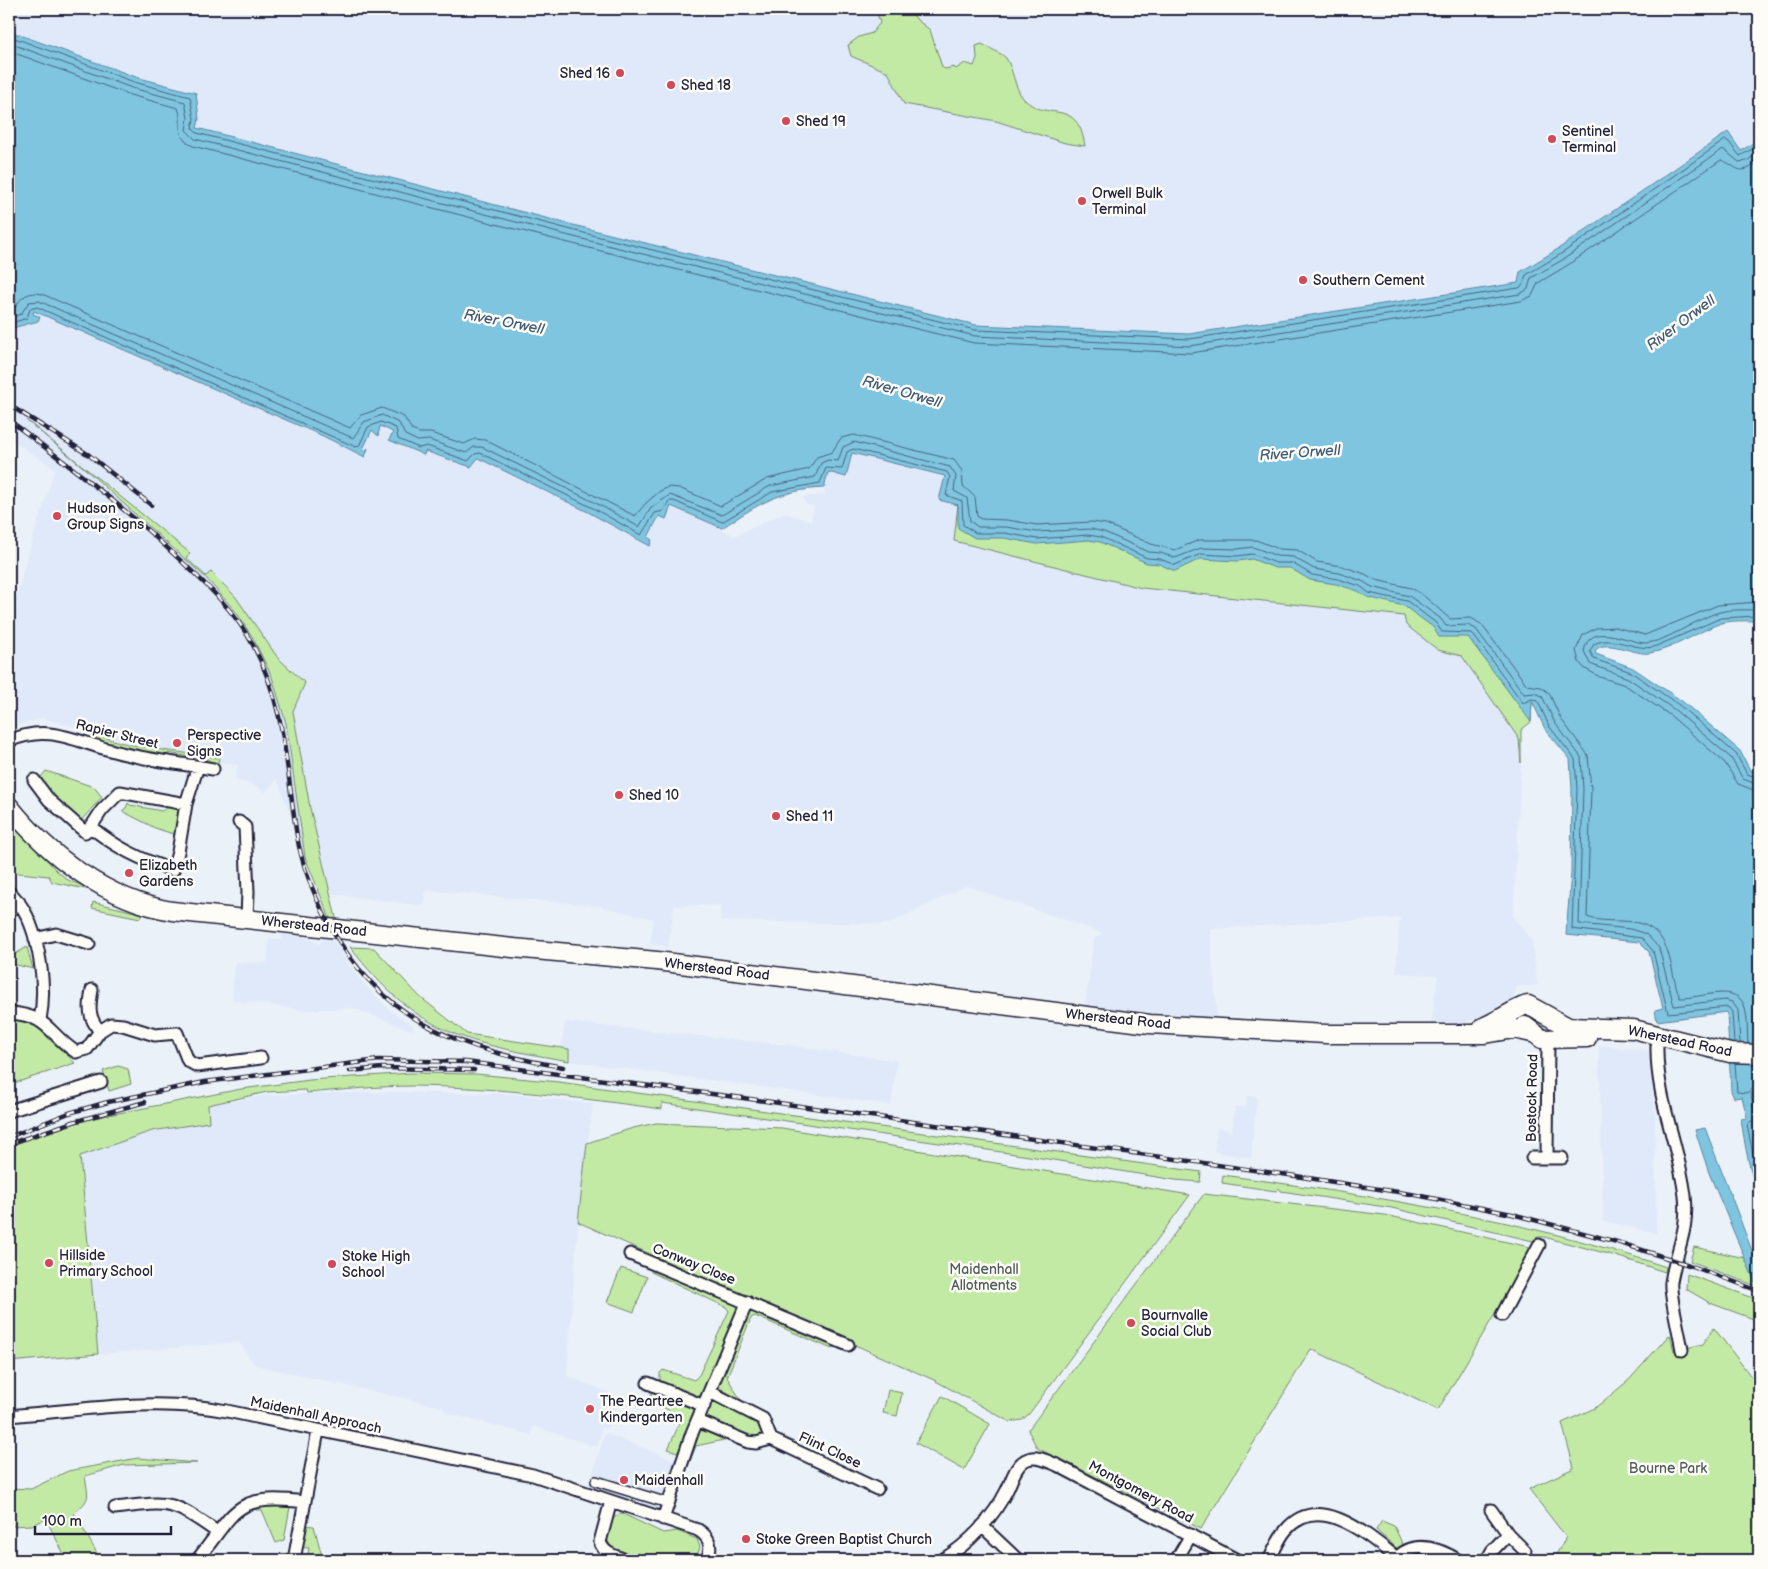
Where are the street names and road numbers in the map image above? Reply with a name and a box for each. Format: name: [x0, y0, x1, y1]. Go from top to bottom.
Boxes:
street label: Rapier Street: [74, 716, 161, 753]
street label: Wherstead Road: [260, 912, 368, 940]
street label: Wherstead Road: [663, 954, 771, 984]
street label: Wherstead Road: [1064, 1005, 1172, 1033]
street label: Wherstead Road: [1626, 1022, 1734, 1060]
street label: Bostock Road: [1523, 1054, 1541, 1142]
street label: Conway Close: [650, 1240, 738, 1288]
street label: Maidenhall Approach: [249, 1393, 383, 1437]
street label: Flint Close: [796, 1428, 864, 1472]
street label: Montgomery Road: [1086, 1457, 1196, 1527]

